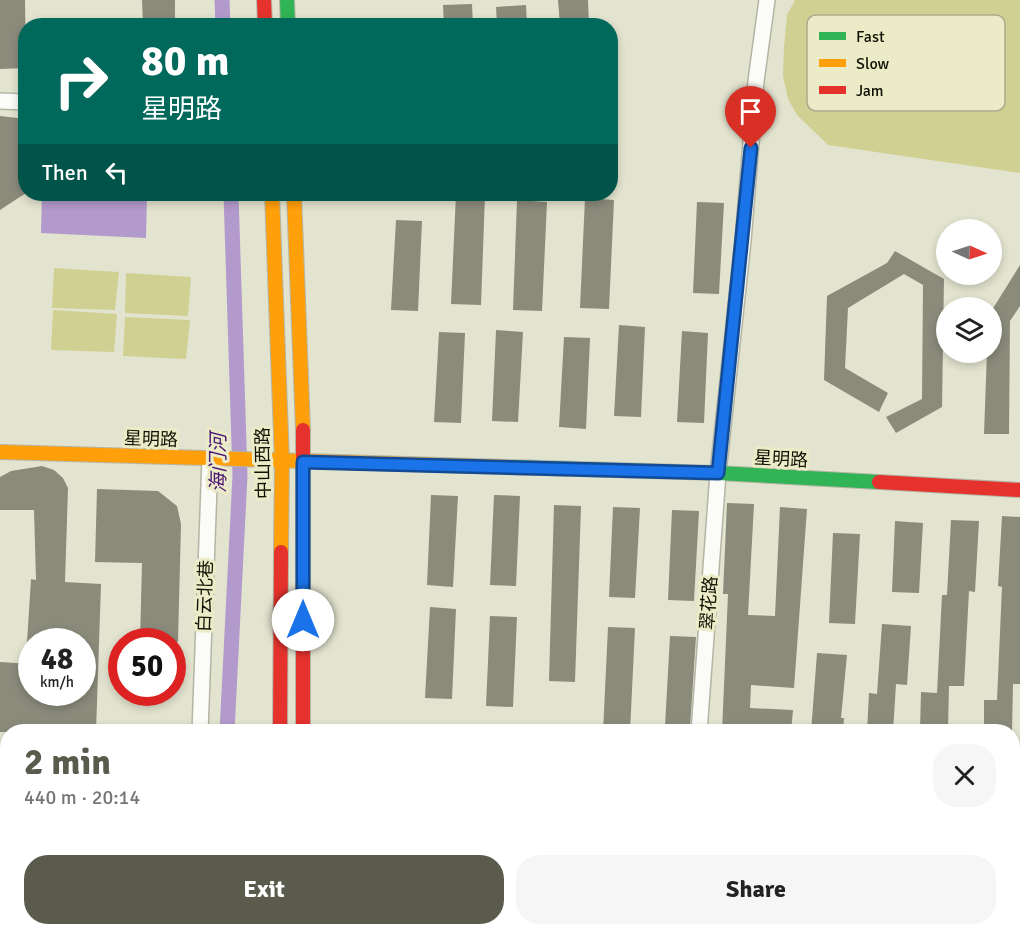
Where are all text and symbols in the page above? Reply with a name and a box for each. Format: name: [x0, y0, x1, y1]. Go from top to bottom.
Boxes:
legend: [807, 15, 1005, 111]
text: Fast: [856, 27, 885, 47]
text: 80 m: [141, 36, 230, 87]
icon: right: [42, 42, 120, 120]
text: Slow: [856, 54, 890, 74]
text: Jam: [856, 81, 884, 101]
pin: [725, 86, 776, 148]
text: 星明路: [141, 93, 222, 126]
icon: arrive: [734, 95, 767, 128]
icon: left: [100, 156, 133, 189]
text: Then: [42, 159, 88, 186]
north arrow: [936, 219, 1002, 285]
map controls: [936, 219, 1002, 363]
button: layers: [936, 297, 1002, 363]
street label: 星明路: [124, 427, 178, 451]
street label: 中山西路: [251, 427, 275, 499]
water label: 海门河: [206, 429, 231, 493]
street label: 星明路: [753, 447, 809, 471]
street label: 白云北巷: [193, 560, 217, 632]
street label: 翠花路: [696, 575, 722, 631]
position arrow: [271, 588, 335, 652]
speed limit sign: 50: [108, 628, 186, 706]
text: 48: [41, 641, 73, 678]
text: km/h: [40, 673, 74, 691]
text: 2 min: [24, 740, 111, 785]
button: close: [933, 744, 996, 807]
text: 440 m · 20:14: [24, 785, 140, 810]
button: Exit: [24, 855, 504, 924]
button: Share: [516, 855, 996, 924]

